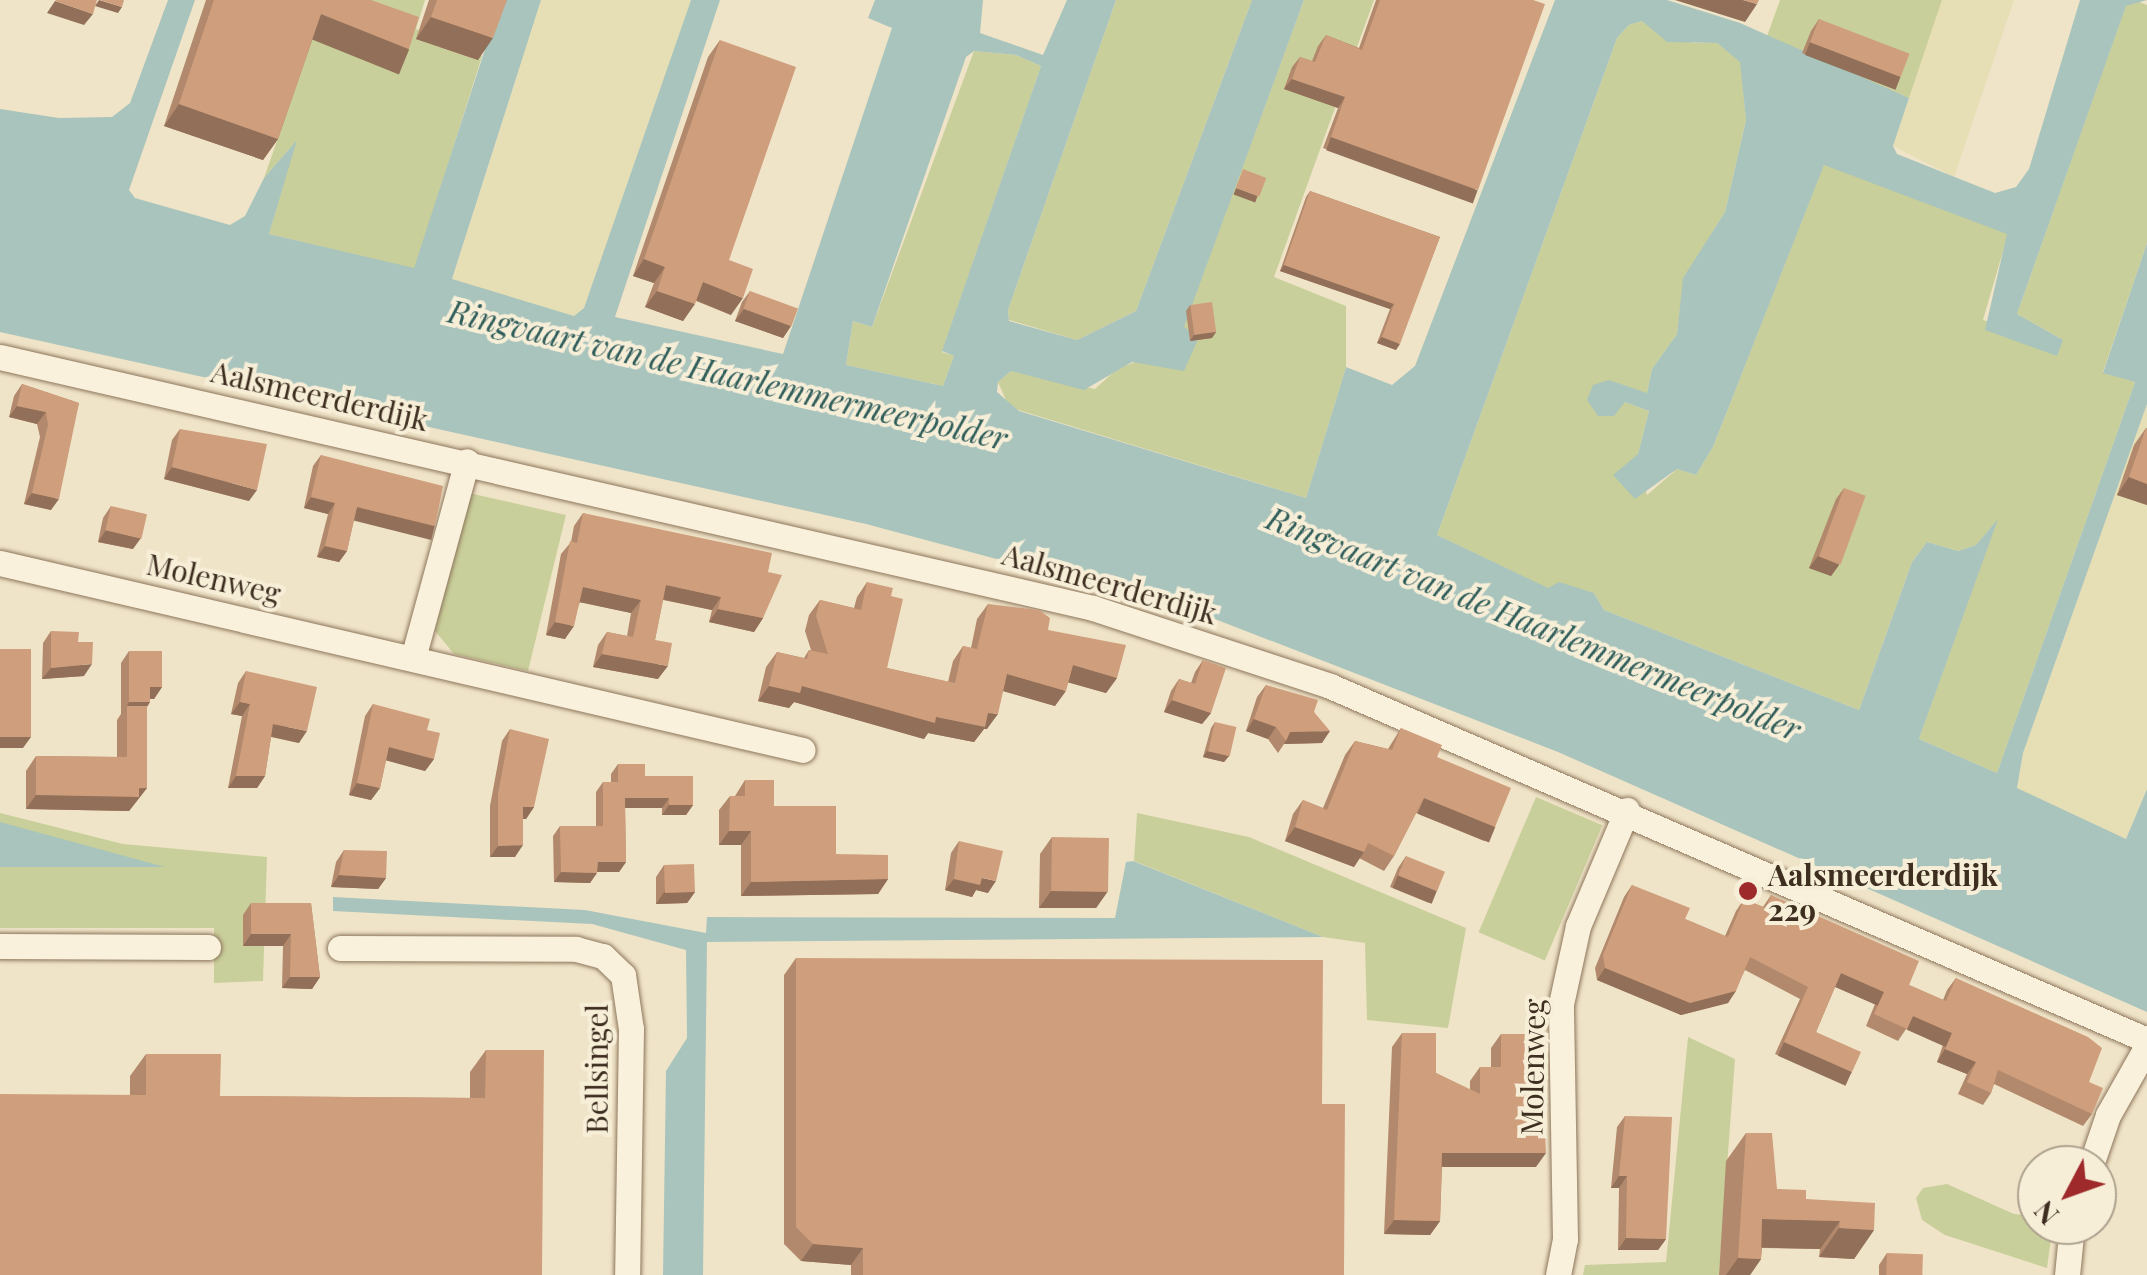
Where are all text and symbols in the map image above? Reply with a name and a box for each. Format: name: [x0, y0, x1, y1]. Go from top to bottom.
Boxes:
water label: Ringvaart van de Haarlemmermeerpolder: [445, 291, 1011, 457]
street label: Aalsmeerderdijk: [208, 353, 432, 437]
water label: Ringvaart van de Haarlemmermeerpolder: [1261, 498, 1807, 748]
street label: Aalsmeerderdijk: [998, 535, 1222, 631]
street label: Molenweg: [143, 545, 285, 611]
place label: Aalsmeerderdijk 229: [1768, 856, 1998, 926]
marker: Aalsmeerderdijk 229: [1737, 880, 1759, 902]
street label: Molenweg: [1513, 998, 1551, 1136]
street label: Bellsingel: [578, 1004, 614, 1134]
north arrow: [2017, 1145, 2117, 1245]
text: N: [2025, 1194, 2066, 1233]

